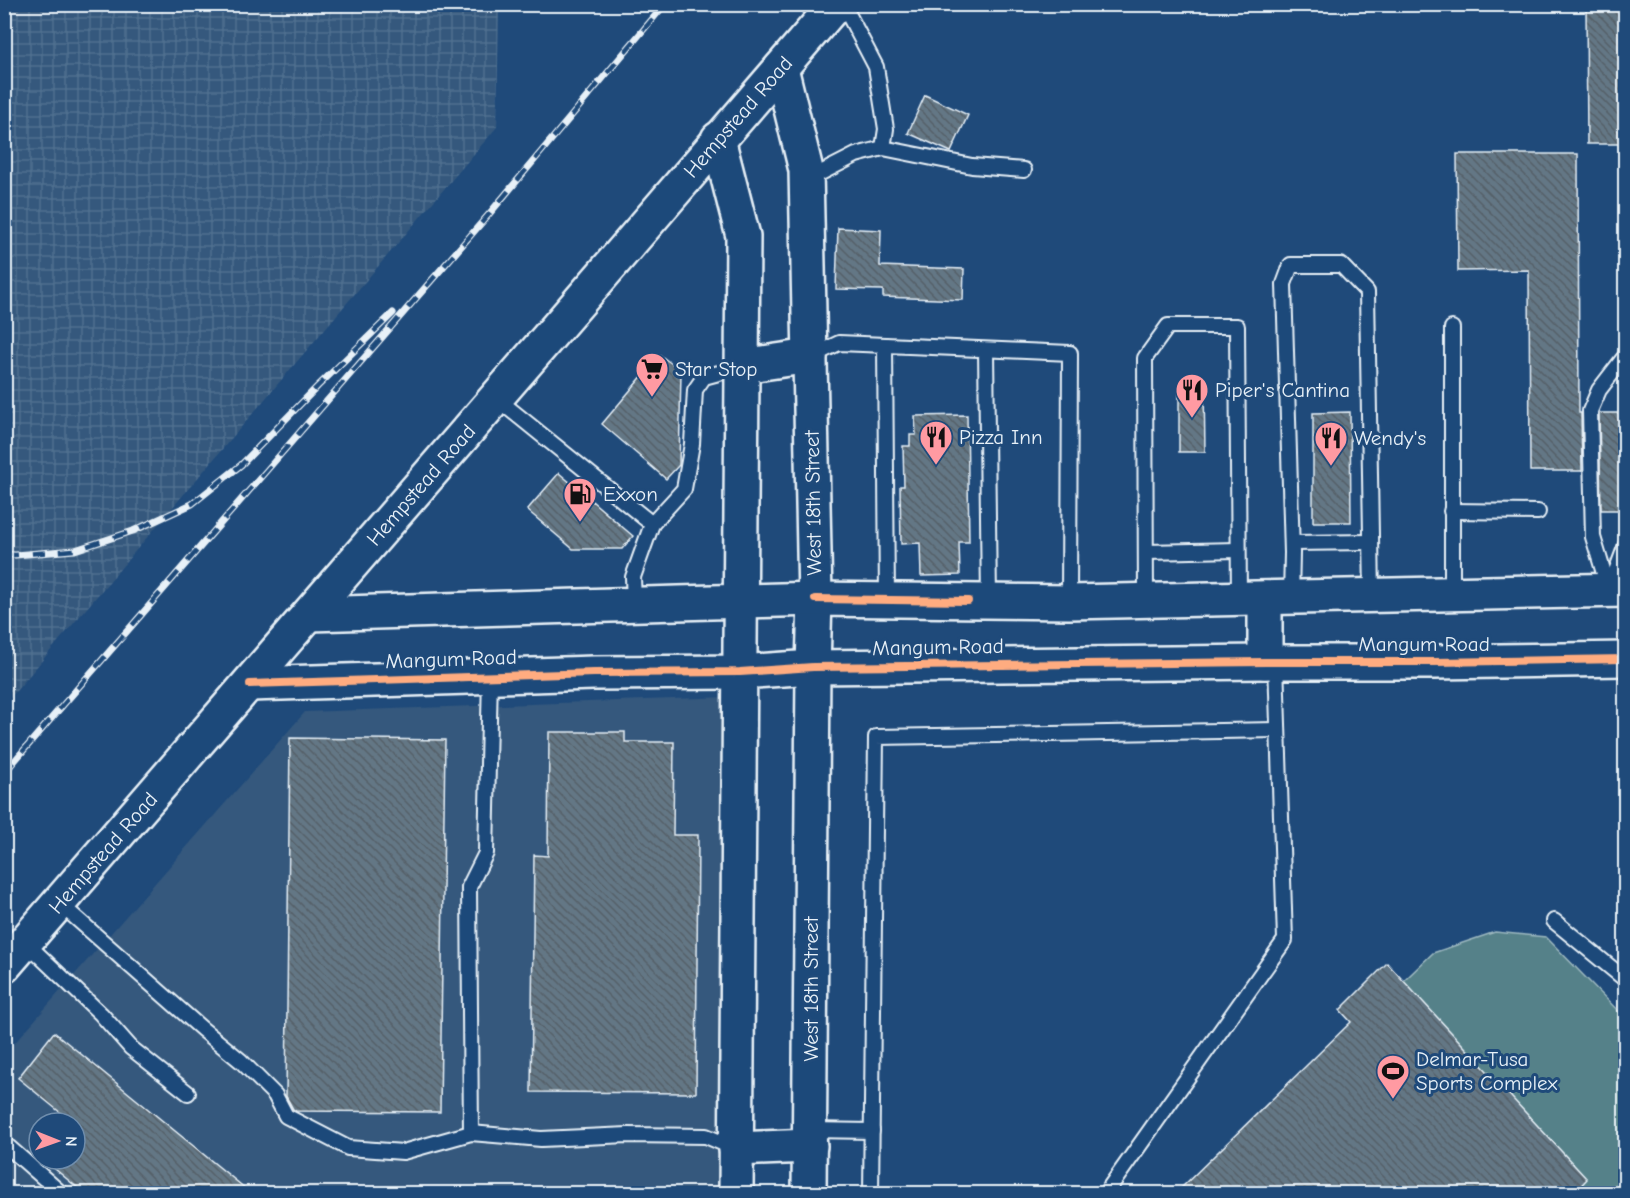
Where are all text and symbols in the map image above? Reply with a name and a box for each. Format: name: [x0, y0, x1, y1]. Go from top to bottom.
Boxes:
street label: Hempstead Road: [679, 51, 797, 183]
supermarket icon: Star Stop: [634, 351, 670, 398]
place label: Star Stop: [675, 357, 757, 381]
restaurant icon: Piper's Cantina: [1174, 372, 1210, 419]
place label: Piper's Cantina: [1215, 378, 1350, 402]
street label: Hempstead Road: [362, 419, 480, 551]
restaurant icon: Pizza Inn: [918, 419, 954, 466]
restaurant icon: Wendy's: [1313, 420, 1349, 467]
place label: Pizza Inn: [959, 425, 1043, 449]
place label: Wendy's: [1354, 426, 1426, 450]
street label: West 18th Street: [800, 429, 826, 576]
fuel station icon: Exxon: [562, 476, 598, 523]
place label: Exxon: [603, 482, 658, 506]
street label: Mangum Road: [1358, 632, 1490, 656]
street label: Mangum Road: [872, 634, 1004, 660]
street label: Mangum Road: [385, 645, 517, 673]
street label: Hempstead Road: [44, 787, 162, 919]
street label: West 18th Street: [799, 915, 823, 1062]
place label: Delmar-Tusa Sports Complex: [1416, 1047, 1558, 1095]
sports icon: Delmar-Tusa Sports Complex: [1375, 1053, 1411, 1100]
north arrow: [27, 1111, 87, 1171]
text: N: [62, 1136, 80, 1147]

